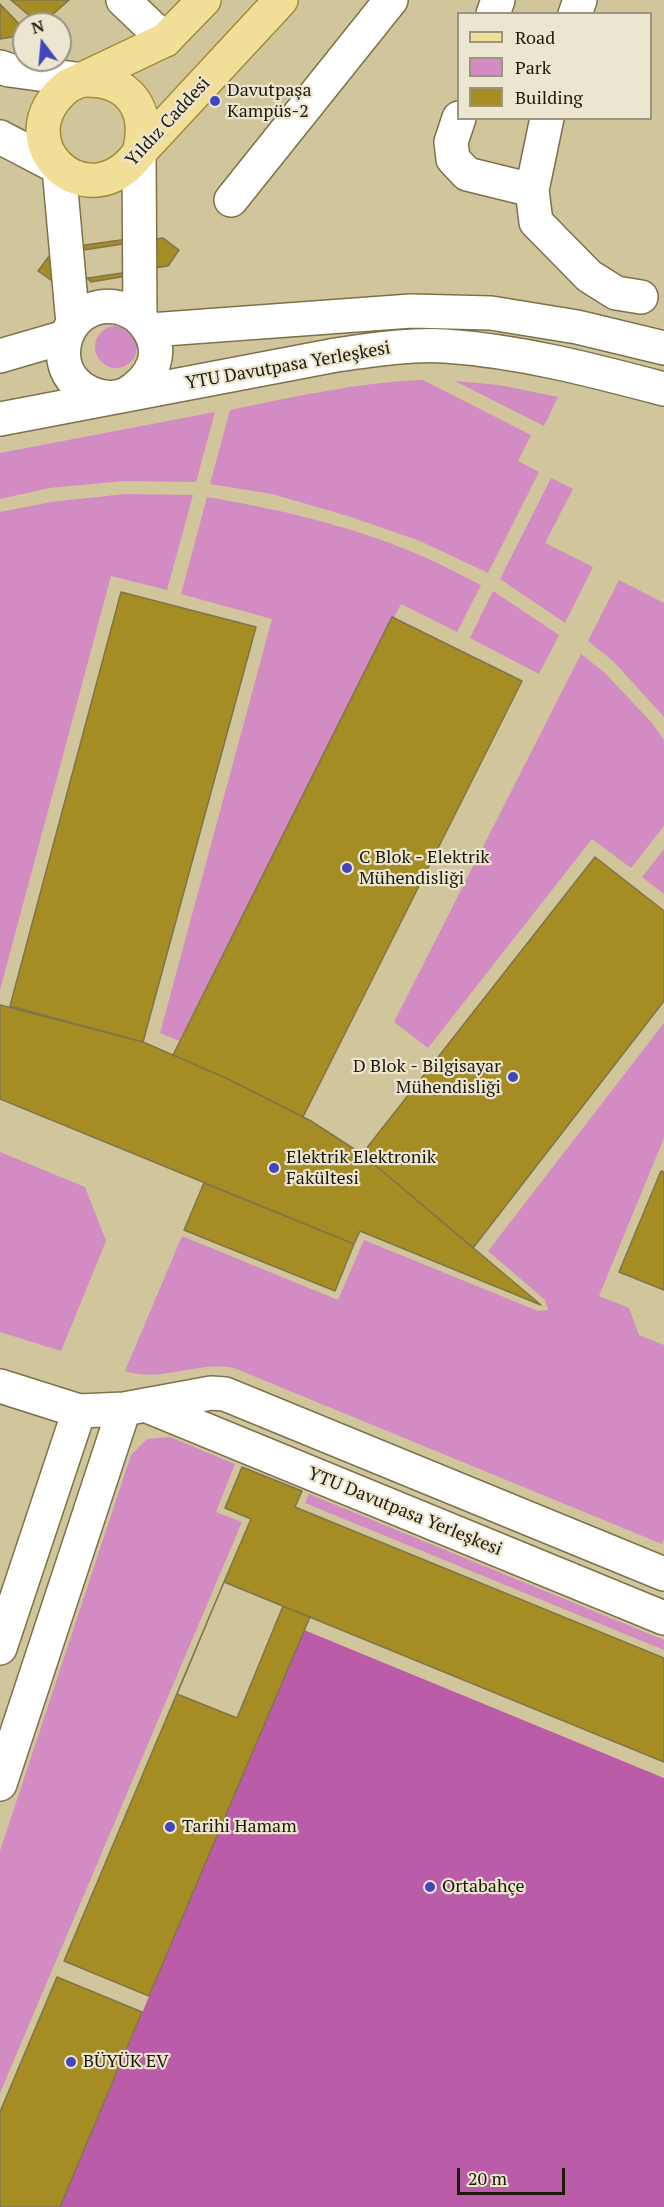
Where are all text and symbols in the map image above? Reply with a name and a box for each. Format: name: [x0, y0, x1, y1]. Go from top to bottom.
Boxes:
north arrow: [12, 12, 72, 72]
legend: [457, 12, 652, 120]
text: N: [29, 14, 46, 39]
text: Road: [515, 25, 555, 49]
text: Park: [515, 55, 551, 79]
street label: Yıldız Caddesi: [121, 73, 215, 171]
place label: Davutpaşa Kampüs-2: [227, 80, 311, 122]
text: Building: [515, 85, 583, 109]
marker: Davutpaşa Kampüs-2: [208, 94, 222, 108]
street label: YTU Davutpasa Yerleşkesi: [184, 337, 392, 395]
place label: C Blok - Elektrik Mühendisliği: [359, 847, 490, 890]
marker: C Blok - Elektrik Mühendisliği: [340, 861, 354, 875]
place label: D Blok - Bilgisayar Mühendisliği: [353, 1056, 501, 1098]
marker: D Blok - Bilgisayar Mühendisliği: [506, 1070, 520, 1084]
place label: Elektrik Elektronik Fakültesi: [286, 1147, 436, 1190]
marker: Elektrik Elektronik Fakültesi: [267, 1161, 281, 1175]
street label: YTU Davutpasa Yerleşkesi: [305, 1463, 505, 1561]
place label: Tarihi Hamam: [182, 1816, 297, 1838]
marker: Tarihi Hamam: [163, 1820, 177, 1834]
place label: Ortabahçe: [442, 1876, 525, 1898]
marker: Ortabahçe: [423, 1880, 437, 1894]
place label: BÜYÜK EV: [83, 2051, 169, 2073]
marker: BÜYÜK EV: [64, 2055, 78, 2069]
scale bar: [460, 2156, 568, 2194]
text: 20 m: [468, 2166, 507, 2190]

